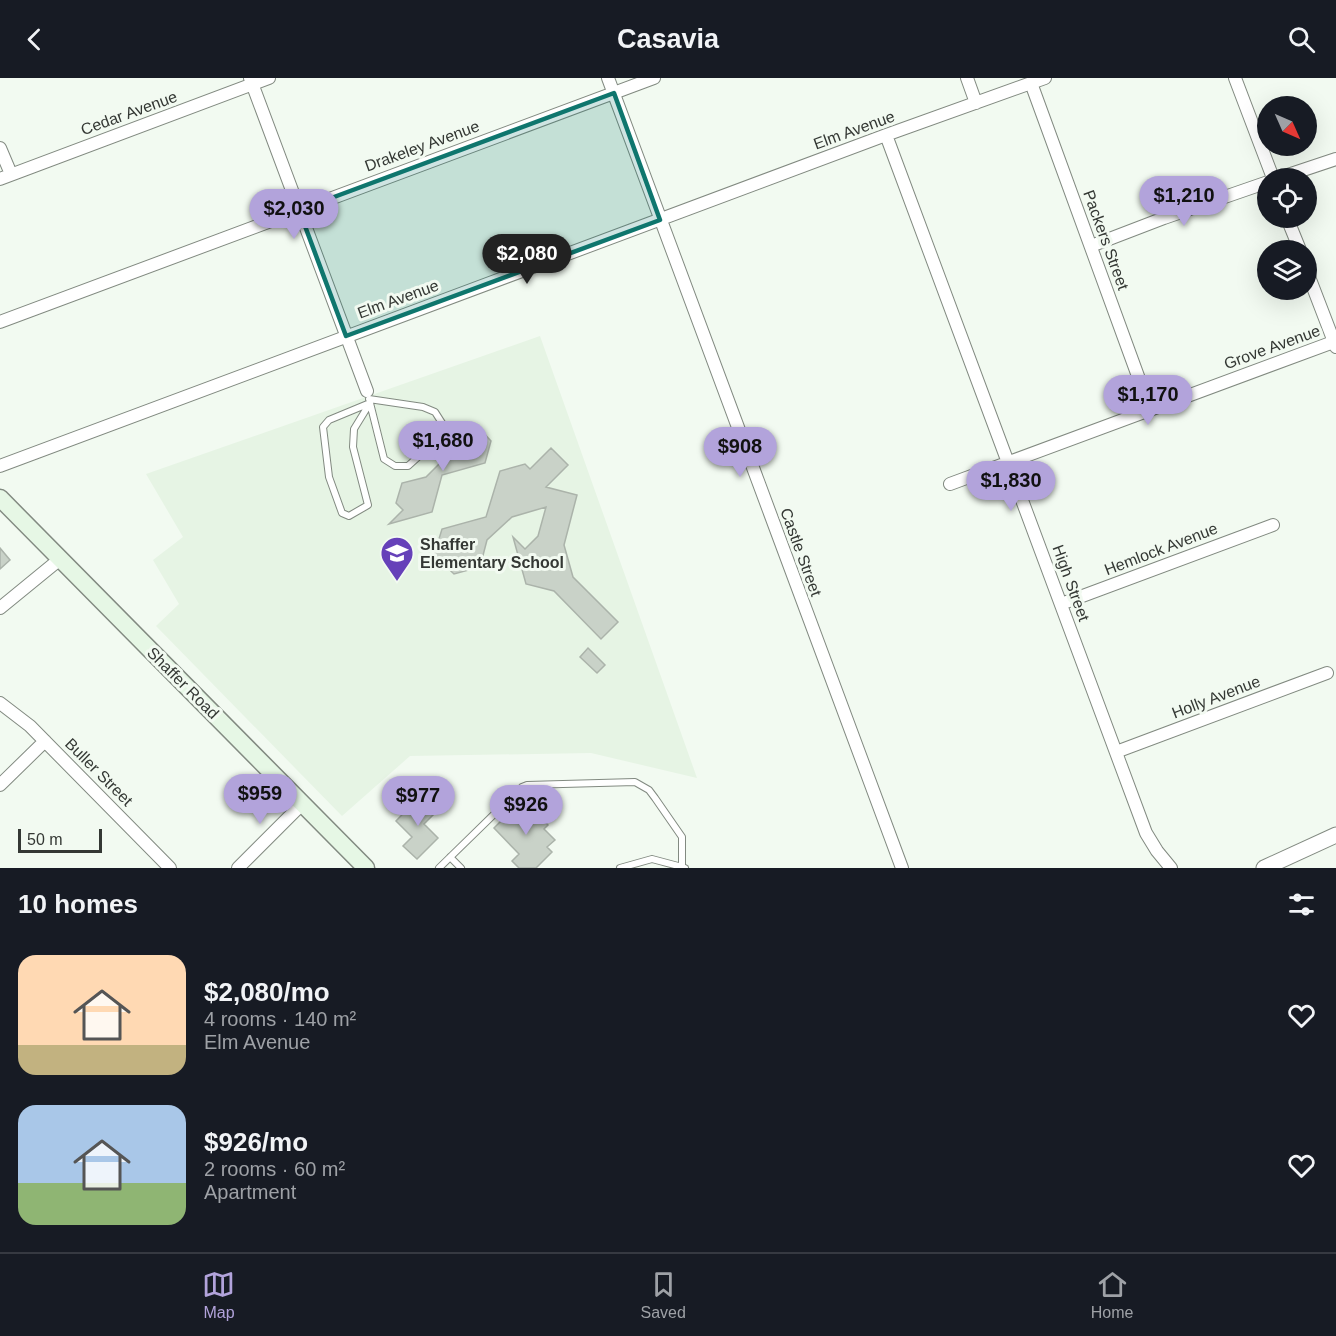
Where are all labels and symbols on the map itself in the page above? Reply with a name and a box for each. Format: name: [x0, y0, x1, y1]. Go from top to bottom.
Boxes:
street label: Cedar Avenue: [79, 88, 180, 138]
north arrow: [1257, 96, 1317, 156]
street label: Elm Avenue: [811, 107, 897, 153]
street label: Drakeley Avenue: [362, 117, 482, 175]
pin: $1,210: [1135, 176, 1233, 227]
street label: Packers Street: [1080, 188, 1132, 293]
pin: $2,030: [245, 189, 343, 240]
pin: $2,080: [478, 234, 576, 285]
street label: Elm Avenue: [355, 276, 441, 322]
street label: Grove Avenue: [1222, 322, 1323, 372]
pin: $1,170: [1099, 375, 1197, 426]
pin: $1,680: [394, 421, 492, 472]
pin: $908: [704, 427, 776, 478]
pin: $1,830: [962, 461, 1060, 512]
street label: Castle Street: [777, 506, 825, 599]
street label: Hemlock Avenue: [1102, 520, 1220, 578]
school or university icon: Shaffer Elementary School: [379, 535, 415, 582]
place label: Shaffer Elementary School: [420, 536, 564, 571]
street label: High Street: [1049, 542, 1093, 624]
street label: Shaffer Road: [144, 644, 222, 722]
street label: Holly Avenue: [1169, 672, 1263, 722]
street label: Buller Street: [62, 735, 137, 810]
pin: $959: [224, 774, 296, 825]
pin: $977: [382, 776, 454, 827]
pin: $926: [490, 785, 562, 836]
scale bar: [18, 826, 102, 854]

